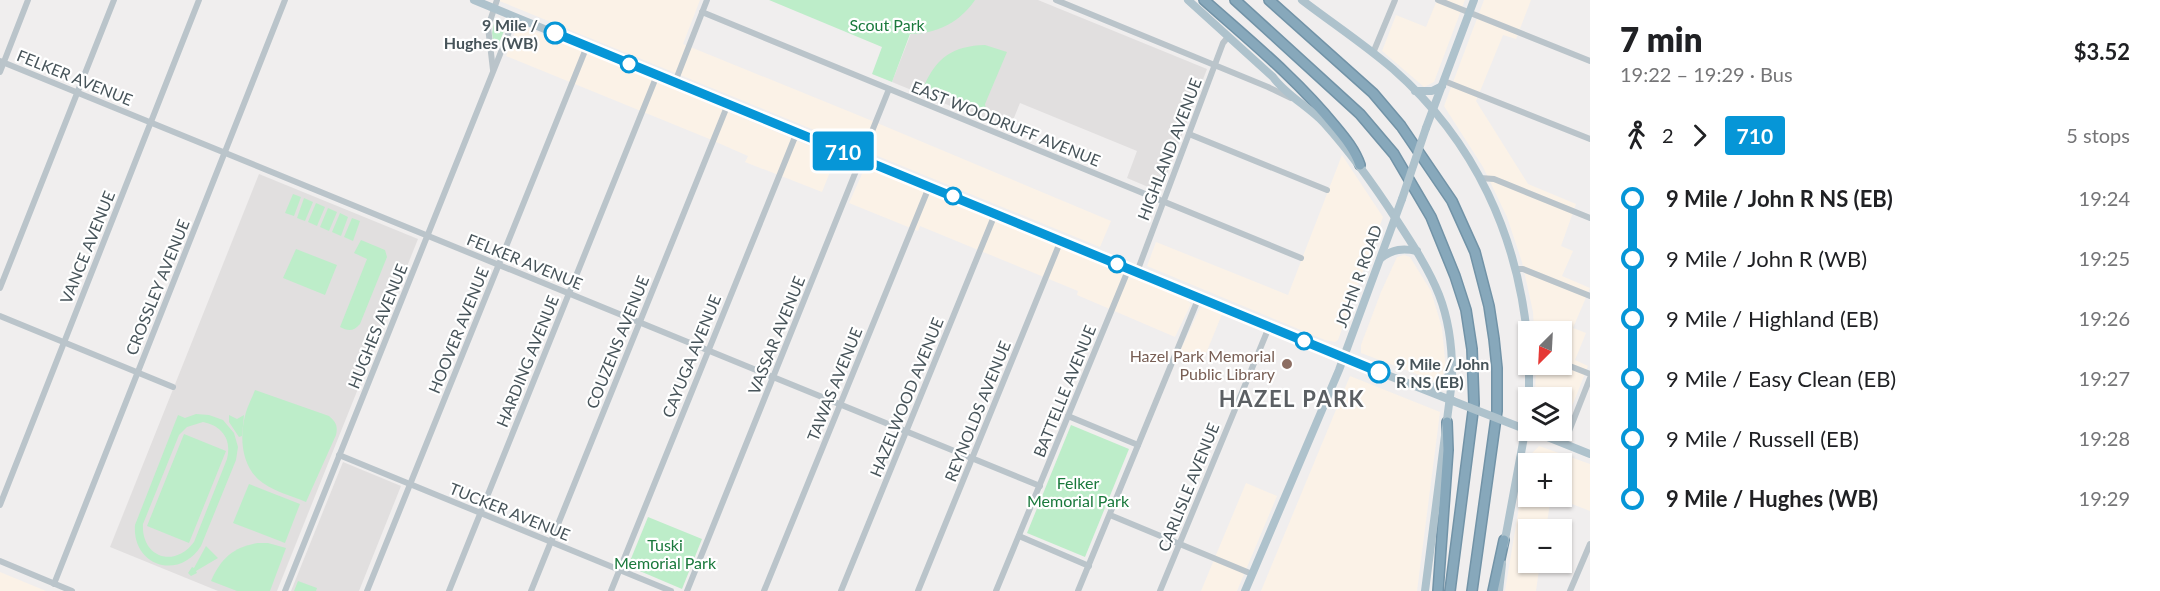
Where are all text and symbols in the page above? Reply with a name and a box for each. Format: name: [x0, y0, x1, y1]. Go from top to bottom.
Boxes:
place label: 9 Mile / Hughes (WB): [444, 15, 538, 52]
park label: Scout Park: [849, 15, 925, 34]
text: 7 min: [1620, 19, 1702, 59]
marker: 9 Mile / Hughes (WB): [544, 22, 566, 44]
text: $3.52: [2074, 38, 2130, 65]
street label: FELKER AVENUE: [14, 45, 136, 109]
unlabelled marker: [620, 55, 638, 73]
text: 19:22 – 19:29 · Bus: [1620, 62, 1793, 86]
street label: HIGHLAND AVENUE: [1133, 75, 1205, 223]
street label: EAST WOODRUFF AVENUE: [909, 76, 1103, 170]
icon: walk: [1620, 119, 1653, 152]
icon: forward: [1683, 119, 1716, 152]
text: 2: [1662, 123, 1674, 147]
text: 710: [1737, 123, 1773, 148]
text: 5 stops: [2066, 123, 2130, 147]
line badge: 710: [808, 132, 878, 170]
text: 710: [825, 139, 861, 164]
text: 9 Mile / John R NS (EB): [1666, 185, 1893, 212]
text: 19:24: [2079, 186, 2130, 210]
unlabelled marker: [944, 187, 962, 205]
street label: VANCE AVENUE: [56, 188, 118, 306]
street label: CROSSLEY AVENUE: [121, 216, 193, 358]
street label: JOHN R ROAD: [1331, 222, 1385, 330]
street label: FELKER AVENUE: [464, 229, 586, 293]
text: 9 Mile / John R (WB): [1666, 245, 1867, 272]
text: 19:25: [2079, 246, 2130, 270]
unlabelled marker: [1108, 255, 1126, 273]
street label: HUGHES AVENUE: [343, 261, 411, 391]
street label: HOOVER AVENUE: [424, 264, 492, 396]
street label: COUZENS AVENUE: [582, 273, 652, 411]
street label: VASSAR AVENUE: [744, 273, 808, 397]
street label: HARDING AVENUE: [492, 292, 562, 430]
street label: CAYUGA AVENUE: [658, 292, 724, 420]
text: 9 Mile / Highland (EB): [1666, 305, 1879, 332]
text: 19:26: [2079, 306, 2130, 330]
street label: HAZELWOOD AVENUE: [865, 315, 947, 479]
north arrow: [1518, 321, 1572, 375]
map controls: [1518, 321, 1572, 573]
street label: BATTELLE AVENUE: [1029, 322, 1099, 460]
street label: TAWAS AVENUE: [803, 324, 865, 444]
unlabelled marker: [1295, 332, 1313, 350]
street label: REYNOLDS AVENUE: [940, 338, 1014, 484]
place label: Hazel Park Memorial Public Library: [1130, 346, 1276, 383]
place label: 9 Mile / John R NS (EB): [1396, 354, 1489, 391]
marker: Hazel Park Memorial Public Library: [1280, 357, 1294, 371]
marker: 9 Mile / John R NS (EB): [1368, 361, 1390, 383]
text: 9 Mile / Easy Clean (EB): [1666, 365, 1896, 392]
text: 19:27: [2079, 366, 2130, 390]
district label: HAZEL PARK: [1219, 385, 1365, 412]
button: layers: [1518, 387, 1572, 441]
street label: CARLISLE AVENUE: [1153, 420, 1223, 554]
text: 9 Mile / Russell (EB): [1666, 425, 1859, 452]
text: 19:28: [2079, 426, 2130, 450]
button: +: [1518, 453, 1572, 507]
park label: Felker Memorial Park: [1027, 473, 1130, 510]
street label: TUCKER AVENUE: [447, 478, 573, 544]
text: 9 Mile / Hughes (WB): [1666, 485, 1878, 512]
text: 19:29: [2079, 486, 2130, 510]
button: −: [1518, 519, 1572, 573]
park label: Tuski Memorial Park: [614, 535, 717, 572]

